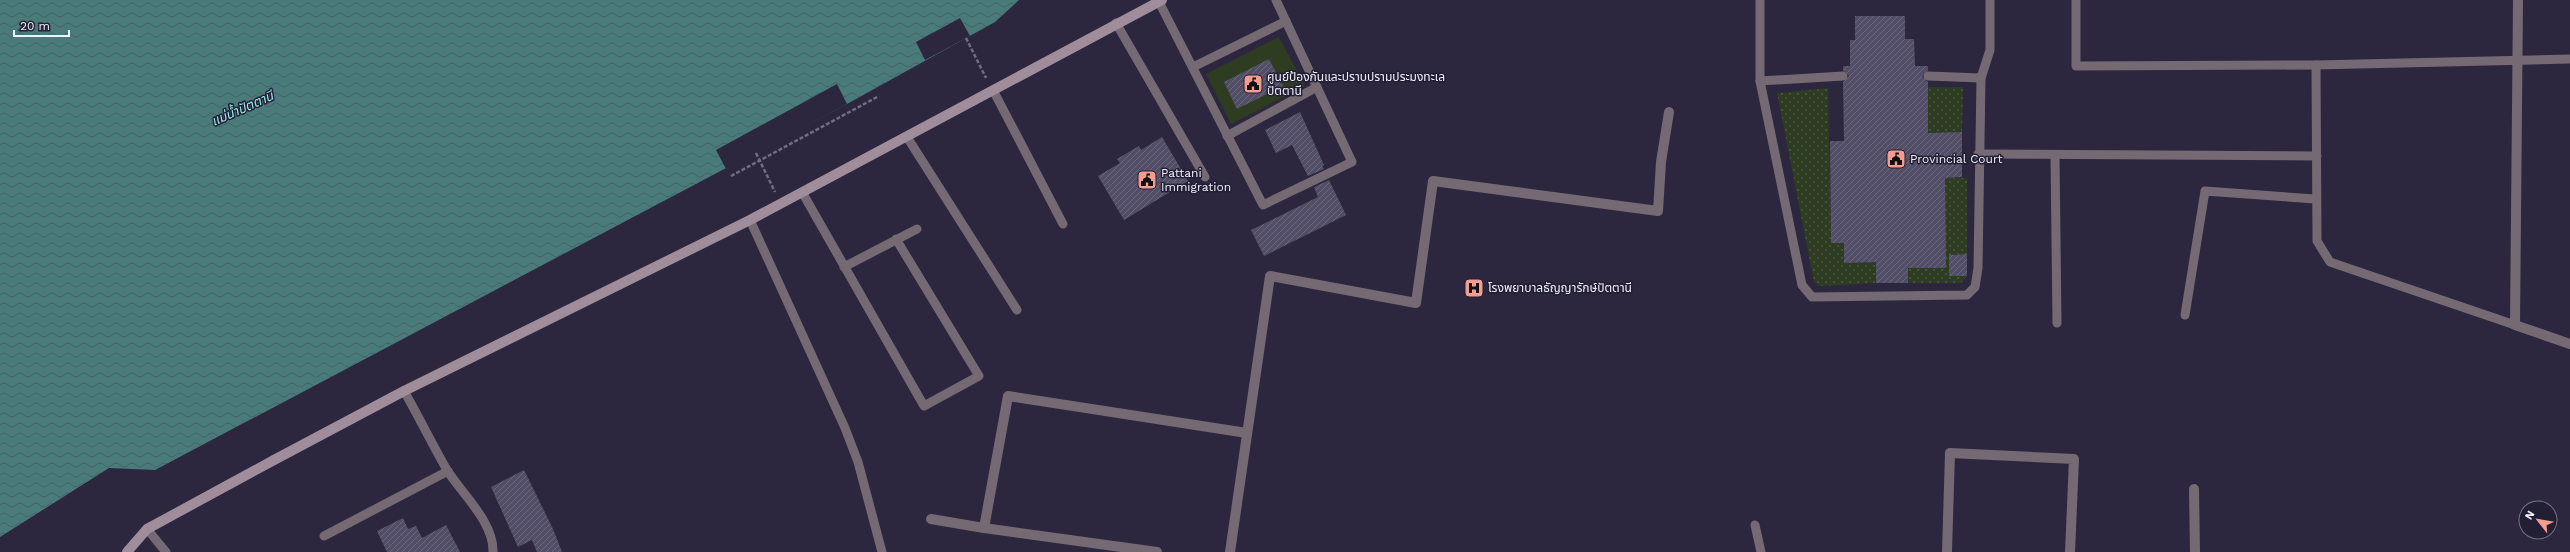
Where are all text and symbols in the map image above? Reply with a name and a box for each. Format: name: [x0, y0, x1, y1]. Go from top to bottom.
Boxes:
scale bar: [14, 12, 69, 38]
text: 20 m: [20, 19, 50, 33]
place label: ศูนย์ป้องกันและปราบปรามประมงทะเล ปัตตานี: [1267, 70, 1445, 98]
public building icon: ศูนย์ป้องกันและปราบปรามประมงทะเล ปัตตานี: [1242, 73, 1264, 95]
water label: แม่น้ำปัตตานี: [208, 85, 277, 129]
public building icon: Provincial Court: [1885, 148, 1907, 170]
place label: Provincial Court: [1910, 152, 2003, 166]
place label: Pattani Immigration: [1161, 166, 1231, 194]
public building icon: Pattani Immigration: [1136, 169, 1158, 191]
hospital icon: โรงพยาบาลธัญญารักษ์ปัตตานี: [1463, 277, 1485, 299]
place label: โรงพยาบาลธัญญารักษ์ปัตตานี: [1488, 281, 1632, 295]
north arrow: [2518, 500, 2558, 540]
text: N: [2522, 508, 2538, 522]

